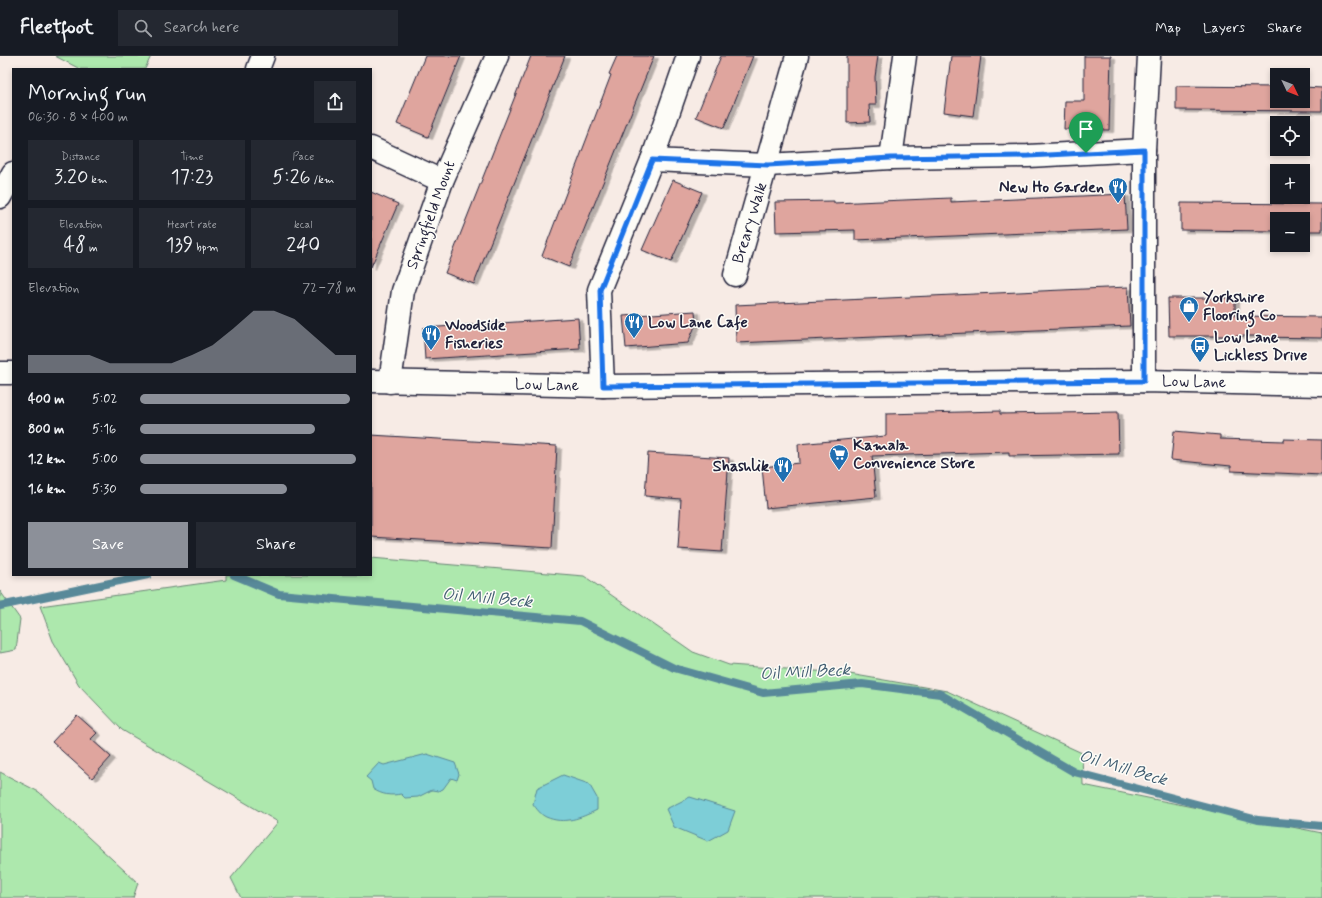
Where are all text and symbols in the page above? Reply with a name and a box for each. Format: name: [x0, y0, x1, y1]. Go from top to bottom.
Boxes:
search box: [118, 10, 398, 46]
text: Fleetfoot: [20, 15, 94, 40]
icon: search: [132, 17, 154, 39]
text: Search here: [164, 18, 239, 38]
text: Map: [1155, 19, 1181, 37]
text: Layers: [1203, 19, 1245, 37]
text: Share: [1267, 19, 1302, 37]
north arrow: [1270, 68, 1310, 108]
map controls: [1270, 68, 1310, 252]
text: Morning run: [28, 80, 147, 108]
button: share: [314, 81, 356, 123]
text: 06:30 · 8 × 400 m: [28, 109, 128, 126]
pin: [1069, 112, 1103, 153]
button: locate: [1270, 116, 1310, 156]
icon: arrive: [1075, 118, 1097, 140]
text: Distance: [61, 150, 100, 164]
text: Time: [180, 150, 204, 164]
text: Pace: [292, 150, 314, 164]
street label: Springfield Mount: [402, 158, 461, 273]
text: 3.20: [54, 164, 88, 191]
text: 17:23: [171, 164, 213, 191]
text: 5:26: [272, 164, 311, 191]
button: +: [1270, 164, 1310, 204]
text: km: [88, 173, 107, 187]
text: /km: [311, 173, 334, 187]
restaurant icon: New Ho Garden: [1107, 176, 1129, 204]
place label: New Ho Garden: [999, 177, 1104, 198]
street label: Breary Walk: [728, 180, 772, 266]
button: −: [1270, 212, 1310, 252]
text: Elevation: [59, 218, 102, 232]
text: Heart rate: [167, 218, 217, 232]
text: kcal: [294, 218, 313, 232]
text: 48: [63, 232, 86, 259]
text: 139: [165, 232, 193, 259]
text: 240: [286, 232, 320, 259]
text: m: [86, 241, 98, 255]
text: bpm: [193, 241, 219, 255]
text: Elevation: [28, 280, 79, 297]
text: 72–78 m: [302, 280, 356, 297]
place label: Yorkshire Flooring Co: [1203, 287, 1276, 328]
shop icon: Yorkshire Flooring Co: [1178, 295, 1200, 323]
restaurant icon: Low Lane Cafe: [623, 311, 645, 339]
place label: Low Lane Cafe: [648, 312, 748, 333]
place label: Woodside Fisheries: [444, 315, 506, 354]
restaurant icon: Woodside Fisheries: [420, 323, 442, 351]
place label: Low Lane Lickless Drive: [1214, 327, 1307, 366]
bus stop icon: Low Lane Lickless Drive: [1189, 335, 1211, 363]
street label: Low Lane: [1162, 371, 1227, 393]
street label: Low Lane: [515, 374, 580, 396]
text: 400 m: [28, 391, 65, 408]
text: 5:02: [92, 391, 117, 408]
text: 800 m: [28, 421, 64, 438]
text: 5:16: [92, 421, 116, 438]
place label: Kamala Convenience Store: [853, 435, 975, 474]
supermarket icon: Kamala Convenience Store: [828, 443, 850, 471]
text: 1.2 km: [28, 451, 65, 468]
text: 5:00: [92, 451, 118, 468]
restaurant icon: Shashlik: [772, 455, 794, 483]
place label: Shashlik: [713, 456, 769, 477]
text: 1.6 km: [28, 481, 66, 498]
text: 5:30: [92, 481, 117, 498]
button: Save: [28, 522, 188, 568]
button: Share: [196, 522, 356, 568]
water label: Oil Mill Beck: [441, 583, 534, 613]
water label: Oil Mill Beck: [759, 659, 852, 685]
water label: Oil Mill Beck: [1077, 745, 1171, 791]

